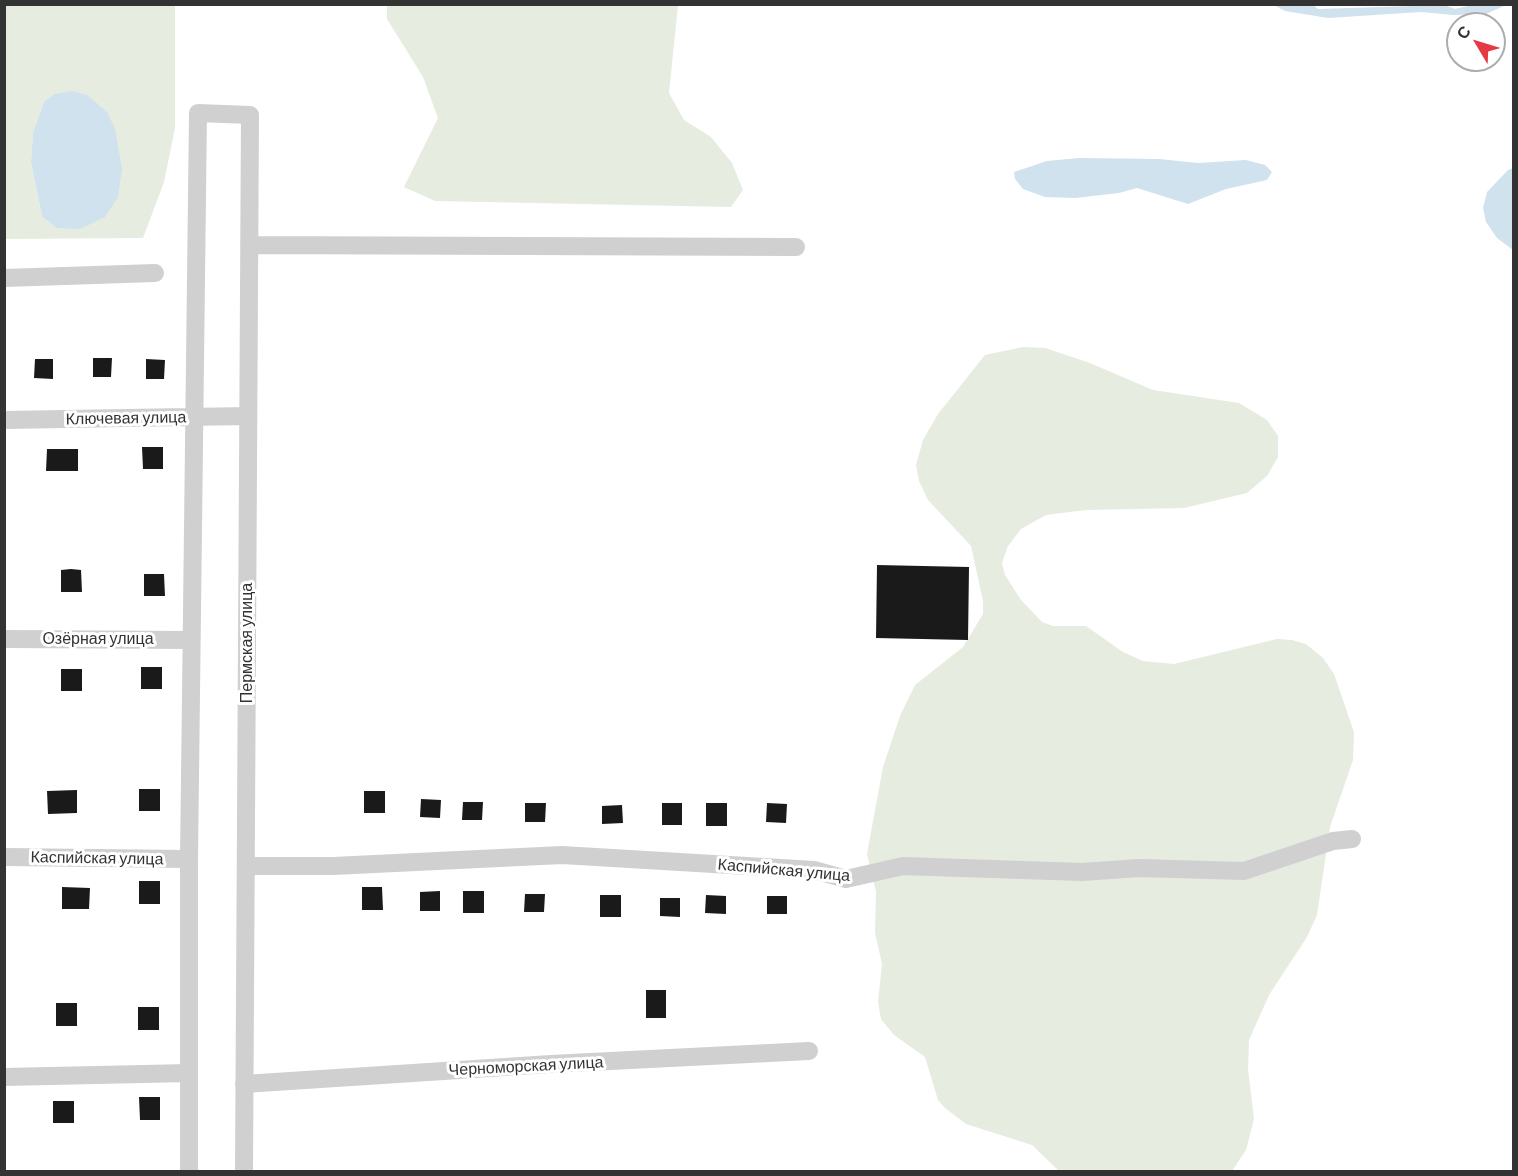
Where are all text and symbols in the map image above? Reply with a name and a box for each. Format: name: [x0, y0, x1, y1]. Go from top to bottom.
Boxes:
north arrow: [1446, 12, 1506, 72]
text: С: [1452, 21, 1474, 42]
street label: Ключевая улица: [66, 407, 186, 429]
street label: Пермская улица: [237, 583, 257, 703]
street label: Озёрная улица: [42, 629, 154, 649]
street label: Каспийская улица: [30, 847, 164, 869]
street label: Каспийская улица: [717, 855, 851, 885]
street label: Черноморская улица: [448, 1052, 604, 1080]

